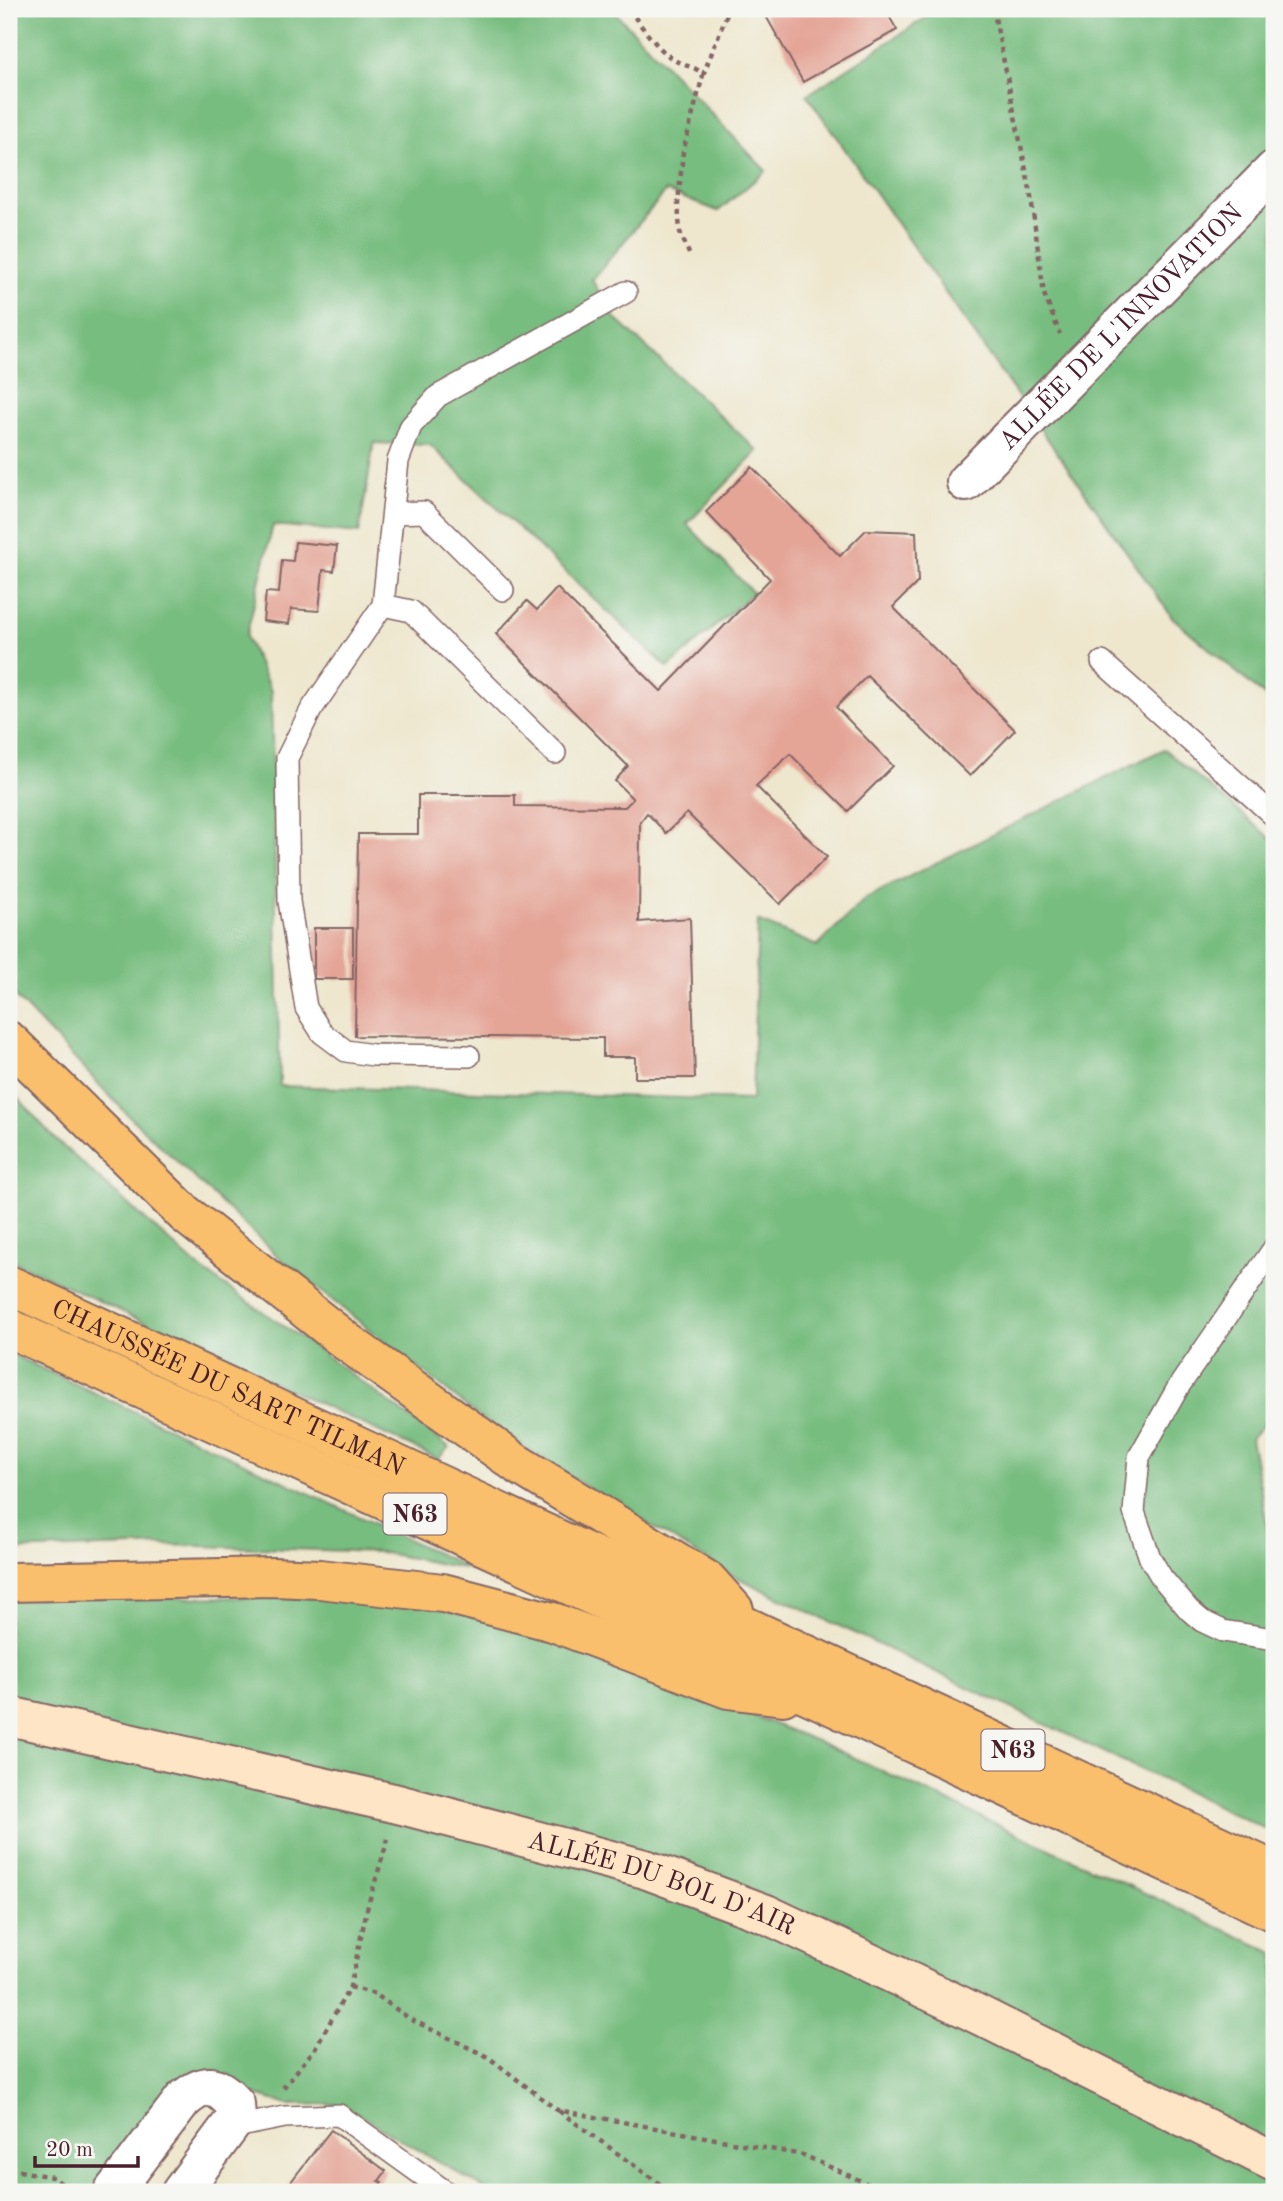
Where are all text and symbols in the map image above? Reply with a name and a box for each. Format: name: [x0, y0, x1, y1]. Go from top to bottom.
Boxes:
street label: ALLÉE DE L'INNOVATION: [995, 199, 1248, 456]
street label: CHAUSSÉE DU SART TILMAN: [47, 1296, 408, 1481]
road number: N63: [384, 1494, 446, 1534]
road number: N63: [982, 1730, 1044, 1770]
street label: ALLÉE DU BOL D'AIR: [525, 1828, 799, 1941]
scale bar: [35, 2124, 138, 2168]
text: 20 m: [46, 2140, 93, 2161]

